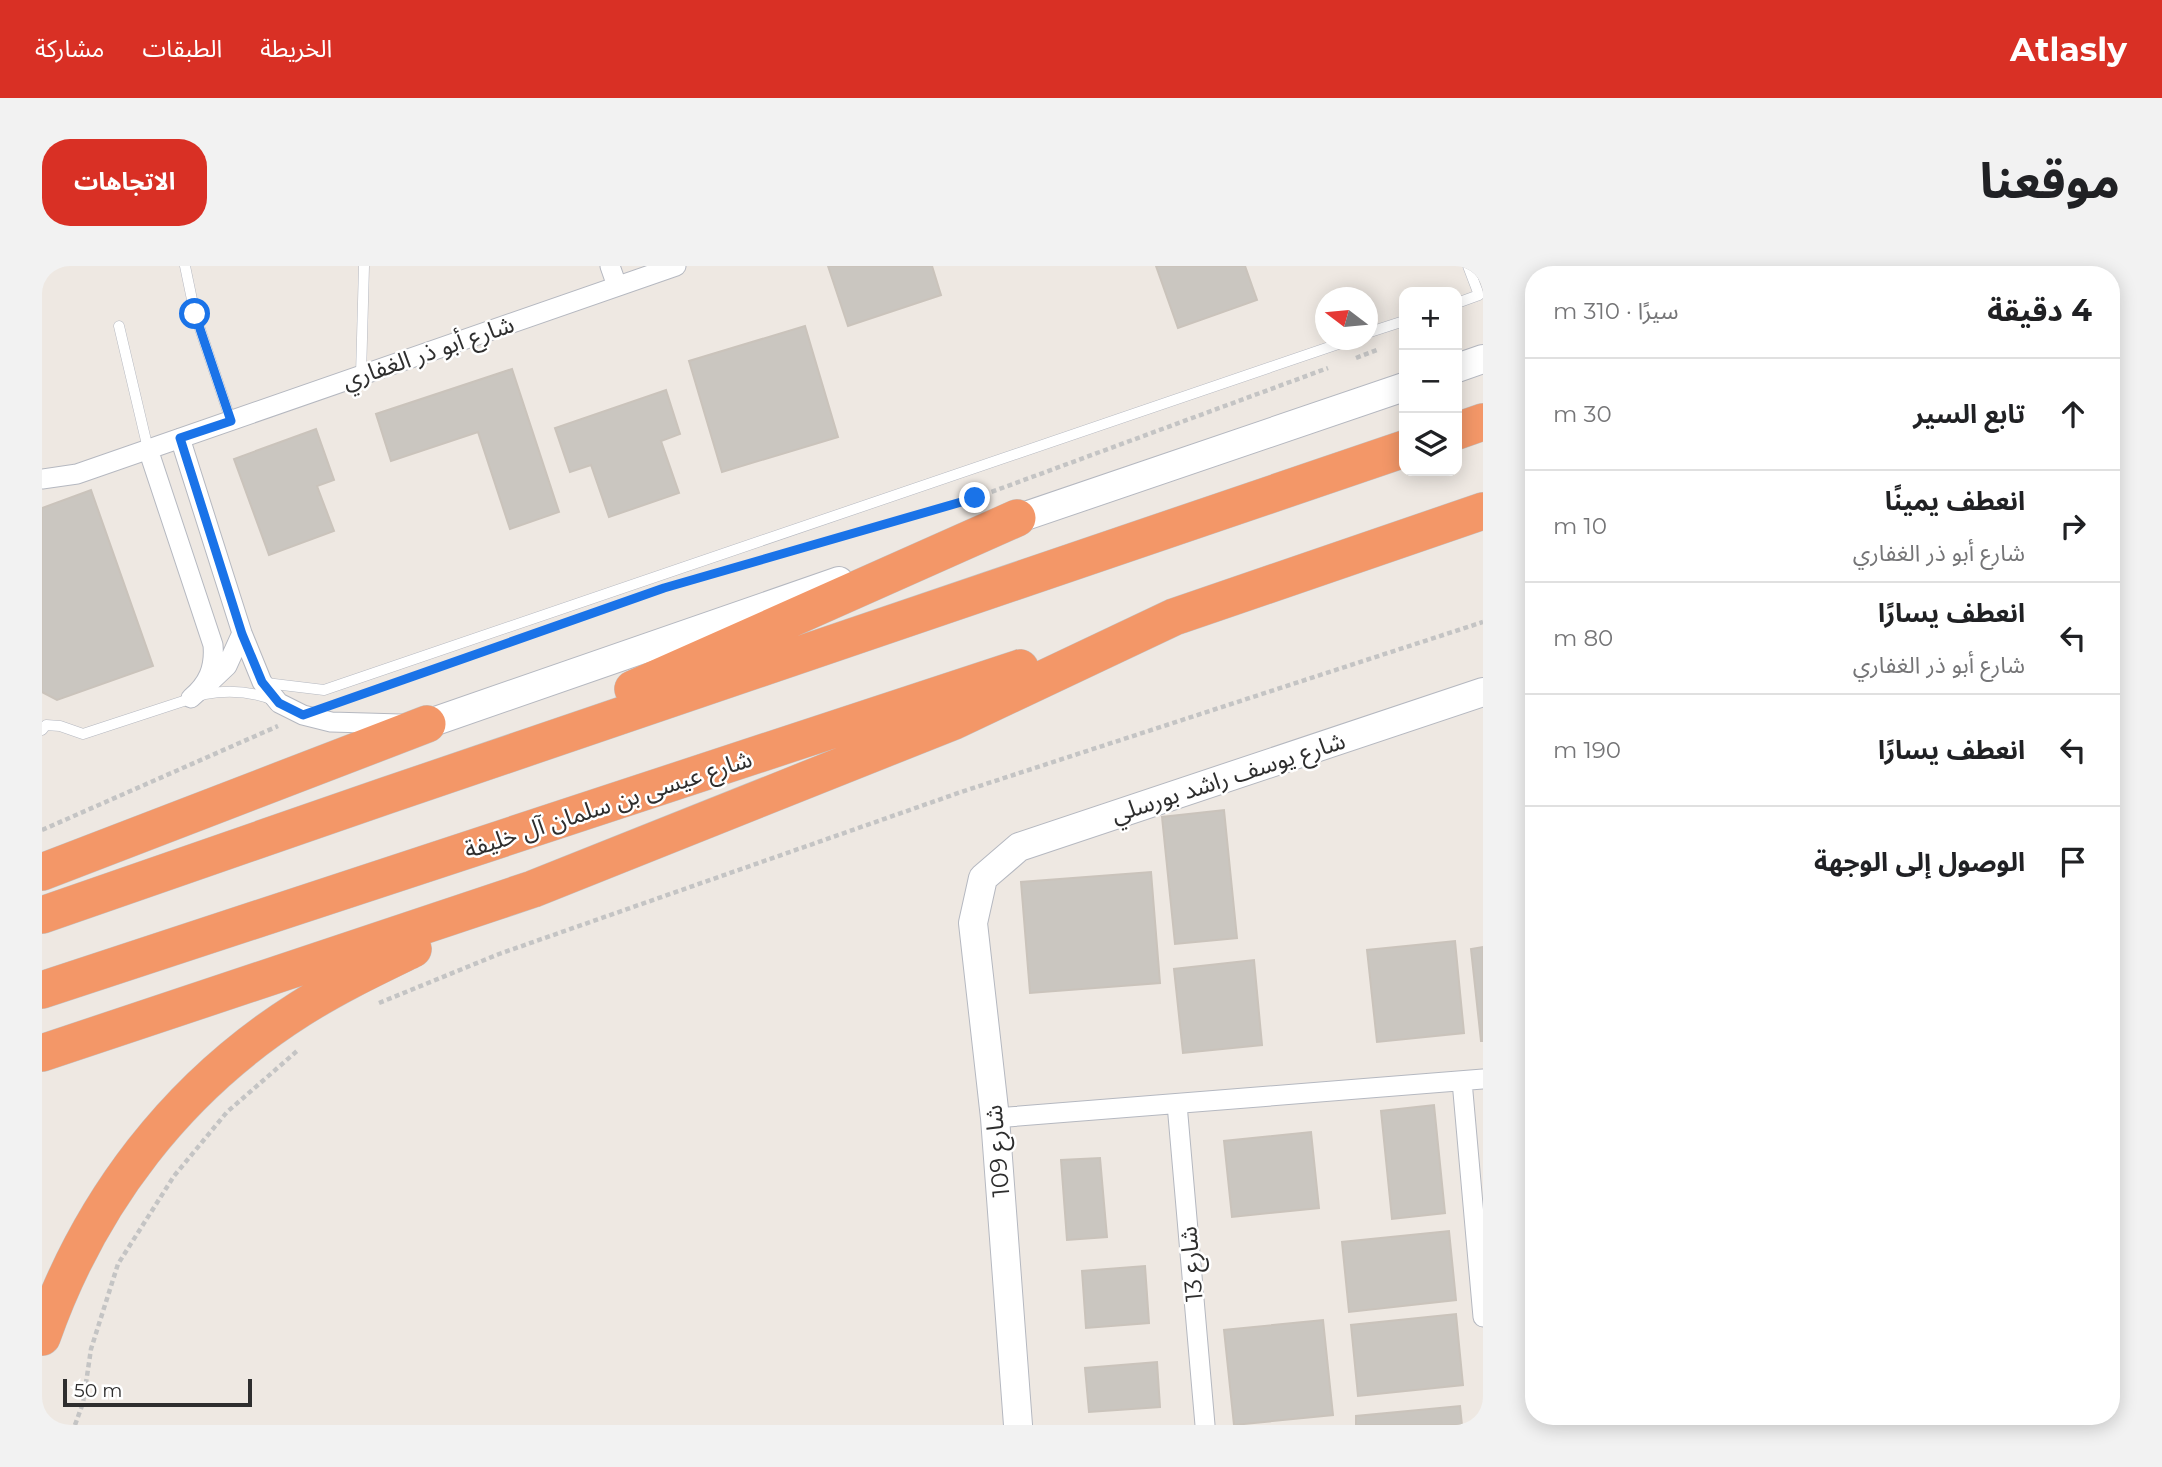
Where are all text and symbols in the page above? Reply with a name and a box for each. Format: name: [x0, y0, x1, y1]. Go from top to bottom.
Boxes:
text: Atlasly: [2010, 29, 2127, 69]
text: مشاركة: [35, 34, 104, 63]
text: الطبقات: [142, 34, 222, 63]
text: الخريطة: [260, 34, 332, 63]
button: الاتجاهات: [42, 139, 207, 226]
text: موقعنا: [1980, 151, 2120, 210]
north arrow: [1315, 287, 1378, 350]
map controls: [1399, 287, 1462, 476]
button: +: [1399, 287, 1462, 350]
text: 4 دقيقة: [1987, 292, 2092, 329]
text: سيرًا · 310 m: [1553, 297, 1678, 325]
route start: [179, 298, 210, 329]
street label: شارع أبو ذر الغفاري: [338, 308, 519, 399]
button: −: [1399, 350, 1462, 413]
icon: ahead: [2054, 395, 2092, 433]
text: تابع السير: [1913, 398, 2025, 430]
text: 30 m: [1553, 400, 1612, 428]
button: layers: [1399, 413, 1462, 476]
route end: [959, 482, 990, 513]
text: انعطف يمينًا: [1885, 485, 2025, 517]
icon: right: [2054, 507, 2092, 545]
text: 10 m: [1553, 512, 1607, 540]
text: شارع أبو ذر الغفاري: [1853, 539, 2025, 567]
text: انعطف يسارًا: [1878, 597, 2025, 629]
icon: left: [2054, 619, 2092, 657]
text: 80 m: [1553, 624, 1613, 652]
text: شارع أبو ذر الغفاري: [1853, 651, 2025, 679]
street label: شارع يوسف راشد بورسلي: [1107, 725, 1350, 833]
icon: left: [2054, 731, 2092, 769]
text: انعطف يسارًا: [1878, 734, 2025, 766]
text: 190 m: [1553, 736, 1621, 764]
street label: شارع عيسى بن سلمان آل خليفة: [461, 744, 756, 867]
icon: arrive: [2054, 843, 2092, 881]
text: الوصول إلى الوجهة: [1814, 846, 2025, 878]
street label: شارع 109: [979, 1104, 1018, 1198]
street label: شارع 13: [1173, 1225, 1212, 1303]
scale bar: [63, 1376, 252, 1408]
text: 50 m: [74, 1379, 122, 1402]

